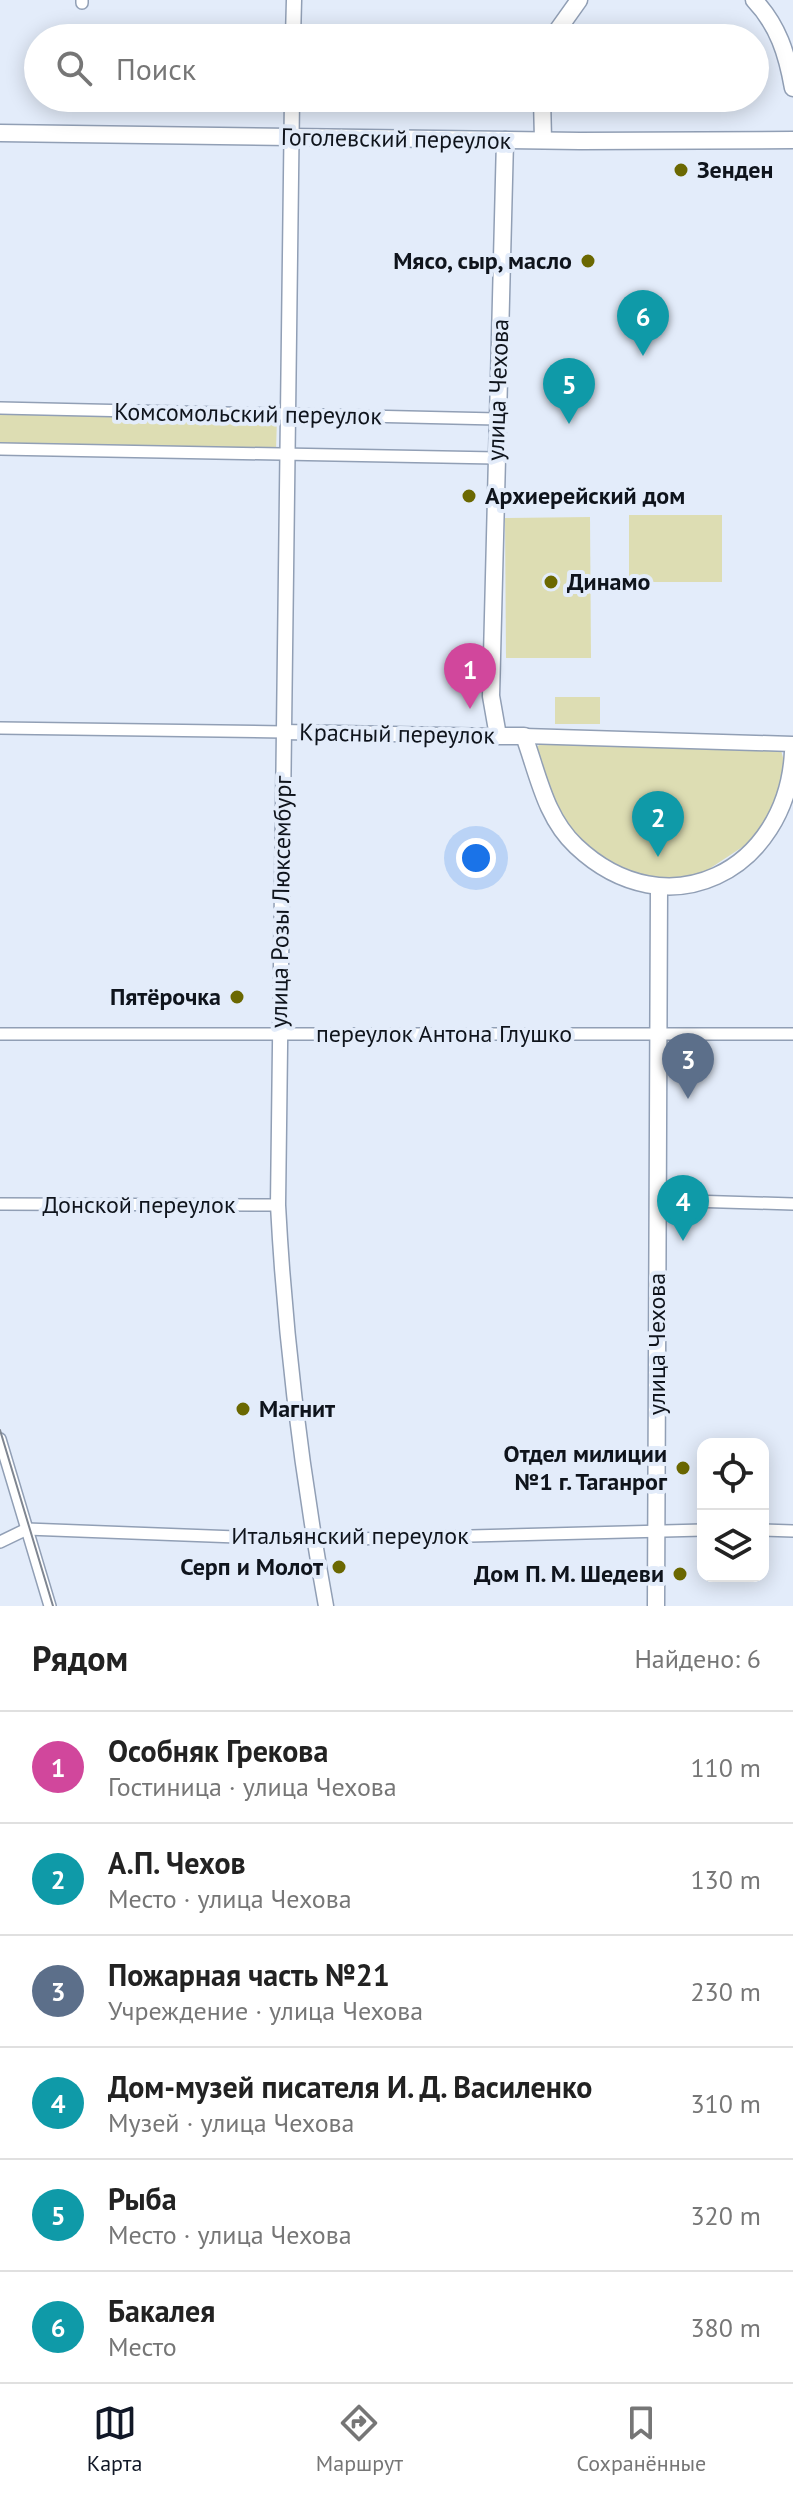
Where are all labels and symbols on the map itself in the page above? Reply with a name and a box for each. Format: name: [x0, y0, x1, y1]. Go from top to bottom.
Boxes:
street label: Гоголевский переулок: [281, 121, 512, 156]
place label: Зенден: [697, 154, 773, 185]
marker: Зенден: [672, 161, 690, 179]
place label: Мясо, сыр, масло: [393, 245, 572, 276]
marker: Мясо, сыр, масло: [579, 252, 597, 270]
pin: 6: [617, 290, 669, 356]
street label: улица Чехова: [480, 318, 515, 462]
pin: 5: [543, 358, 595, 424]
street label: Комсомольский переулок: [114, 396, 383, 431]
place label: Архиерейский дом: [485, 480, 685, 511]
marker: Архиерейский дом: [460, 487, 478, 505]
place label: Динамо: [567, 566, 650, 597]
marker: Динамо: [542, 573, 560, 591]
pin: 1: [444, 643, 496, 709]
street label: Красный переулок: [299, 716, 496, 751]
street label: улица Розы Люксембург: [263, 775, 298, 1028]
pin: 2: [632, 791, 684, 857]
your location: [456, 838, 496, 878]
place label: Пятёрочка: [110, 981, 221, 1012]
marker: Пятёрочка: [228, 988, 246, 1006]
street label: переулок Антона Глушко: [316, 1018, 572, 1049]
pin: 3: [662, 1033, 714, 1099]
pin: 4: [657, 1175, 709, 1241]
street label: Донской переулок: [43, 1189, 236, 1220]
street label: улица Чехова: [641, 1273, 672, 1415]
place label: Магнит: [259, 1393, 336, 1424]
marker: Магнит: [234, 1400, 252, 1418]
place label: Отдел милиции №1 г. Таганрог: [503, 1438, 668, 1497]
marker: Отдел милиции №1 г. Таганрог: [674, 1459, 692, 1477]
street label: Итальянский переулок: [231, 1520, 469, 1551]
place label: Серп и Молот: [180, 1551, 324, 1582]
marker: Серп и Молот: [330, 1558, 348, 1576]
place label: Дом П. М. Шедеви: [474, 1558, 664, 1589]
marker: Дом П. М. Шедеви: [671, 1565, 689, 1583]

